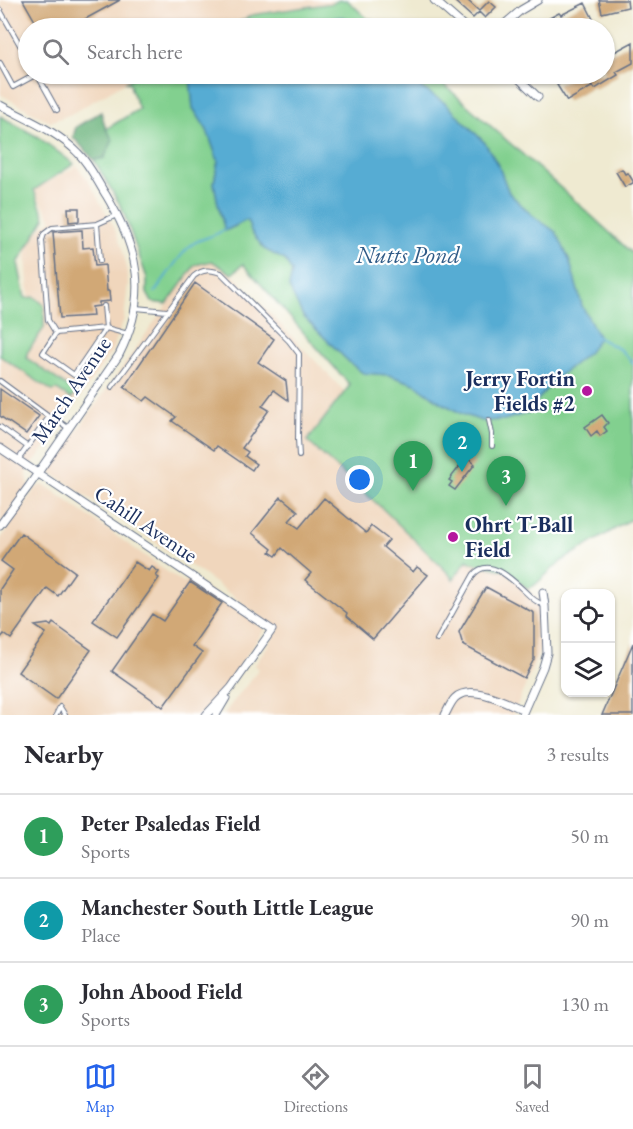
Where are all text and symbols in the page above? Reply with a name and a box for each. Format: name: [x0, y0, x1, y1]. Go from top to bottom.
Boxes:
search box: [18, 18, 615, 84]
icon: search: [39, 35, 72, 68]
text: Search here: [87, 37, 182, 66]
water label: Nutts Pond: [355, 239, 461, 270]
street label: March Avenue: [24, 330, 118, 449]
place label: Jerry Fortin Fields #2: [463, 364, 576, 418]
marker: Jerry Fortin Fields #2: [580, 384, 594, 398]
pin: 2: [442, 422, 482, 472]
pin: 1: [394, 442, 432, 491]
pin: 3: [486, 456, 526, 506]
your location: [345, 465, 374, 494]
street label: Cahill Avenue: [88, 479, 204, 570]
place label: Ohrt T-Ball Field: [465, 510, 573, 564]
marker: Ohrt T-Ball Field: [446, 530, 460, 544]
map controls: [561, 589, 615, 697]
button: locate: [561, 589, 615, 643]
button: layers: [561, 643, 615, 697]
text: Nearby: [24, 737, 104, 771]
text: 3 results: [546, 741, 609, 767]
text: Peter Psaledas Field: [81, 809, 261, 838]
text: 1: [38, 823, 49, 849]
text: 50 m: [570, 823, 609, 849]
text: Sports: [81, 838, 130, 864]
text: Manchester South Little League: [81, 893, 373, 922]
text: 2: [38, 907, 49, 933]
text: 90 m: [570, 907, 609, 933]
text: Place: [81, 922, 120, 948]
text: John Abood Field: [81, 977, 243, 1006]
text: 3: [38, 991, 49, 1017]
text: 130 m: [561, 991, 609, 1017]
text: Sports: [81, 1006, 130, 1032]
tab: Map: [84, 1060, 117, 1117]
tab: Directions: [284, 1060, 348, 1117]
tab: Saved: [515, 1060, 549, 1117]

